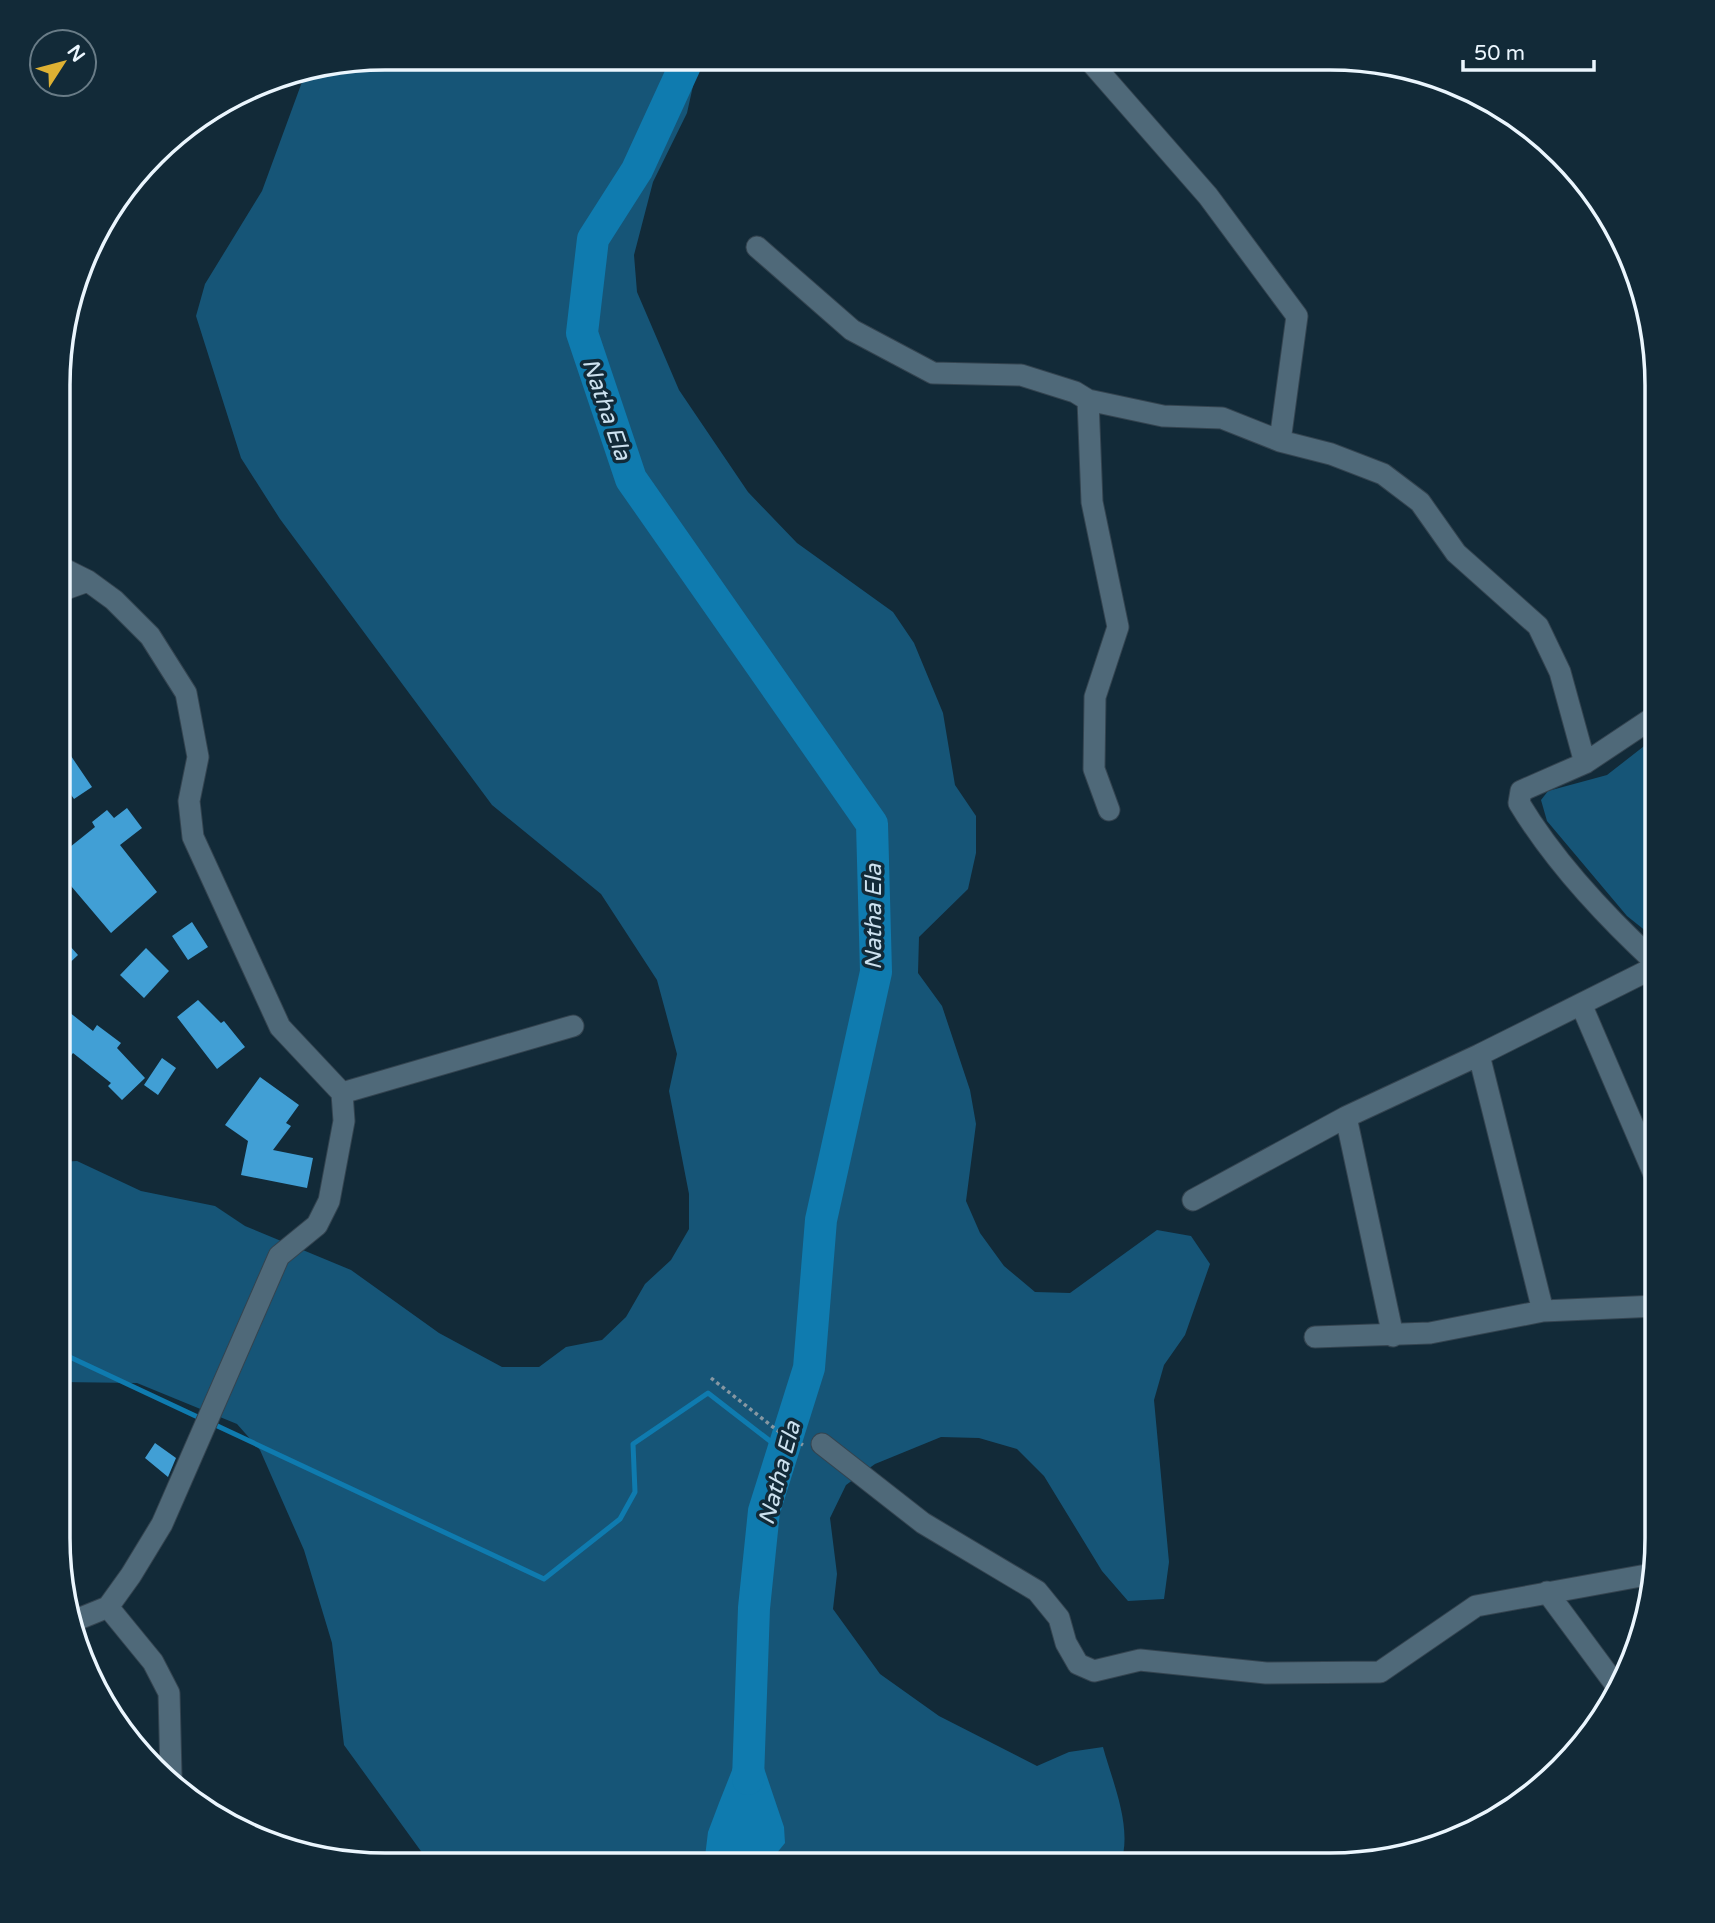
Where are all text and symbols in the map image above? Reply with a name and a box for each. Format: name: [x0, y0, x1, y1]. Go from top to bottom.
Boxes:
north arrow: [28, 28, 98, 98]
scale bar: [1463, 28, 1594, 72]
text: N: [63, 41, 89, 66]
text: 50 m: [1474, 41, 1525, 66]
water label: Natha Ela: [576, 355, 637, 465]
water label: Natha Ela: [860, 863, 888, 970]
water label: Natha Ela: [753, 1417, 808, 1528]

